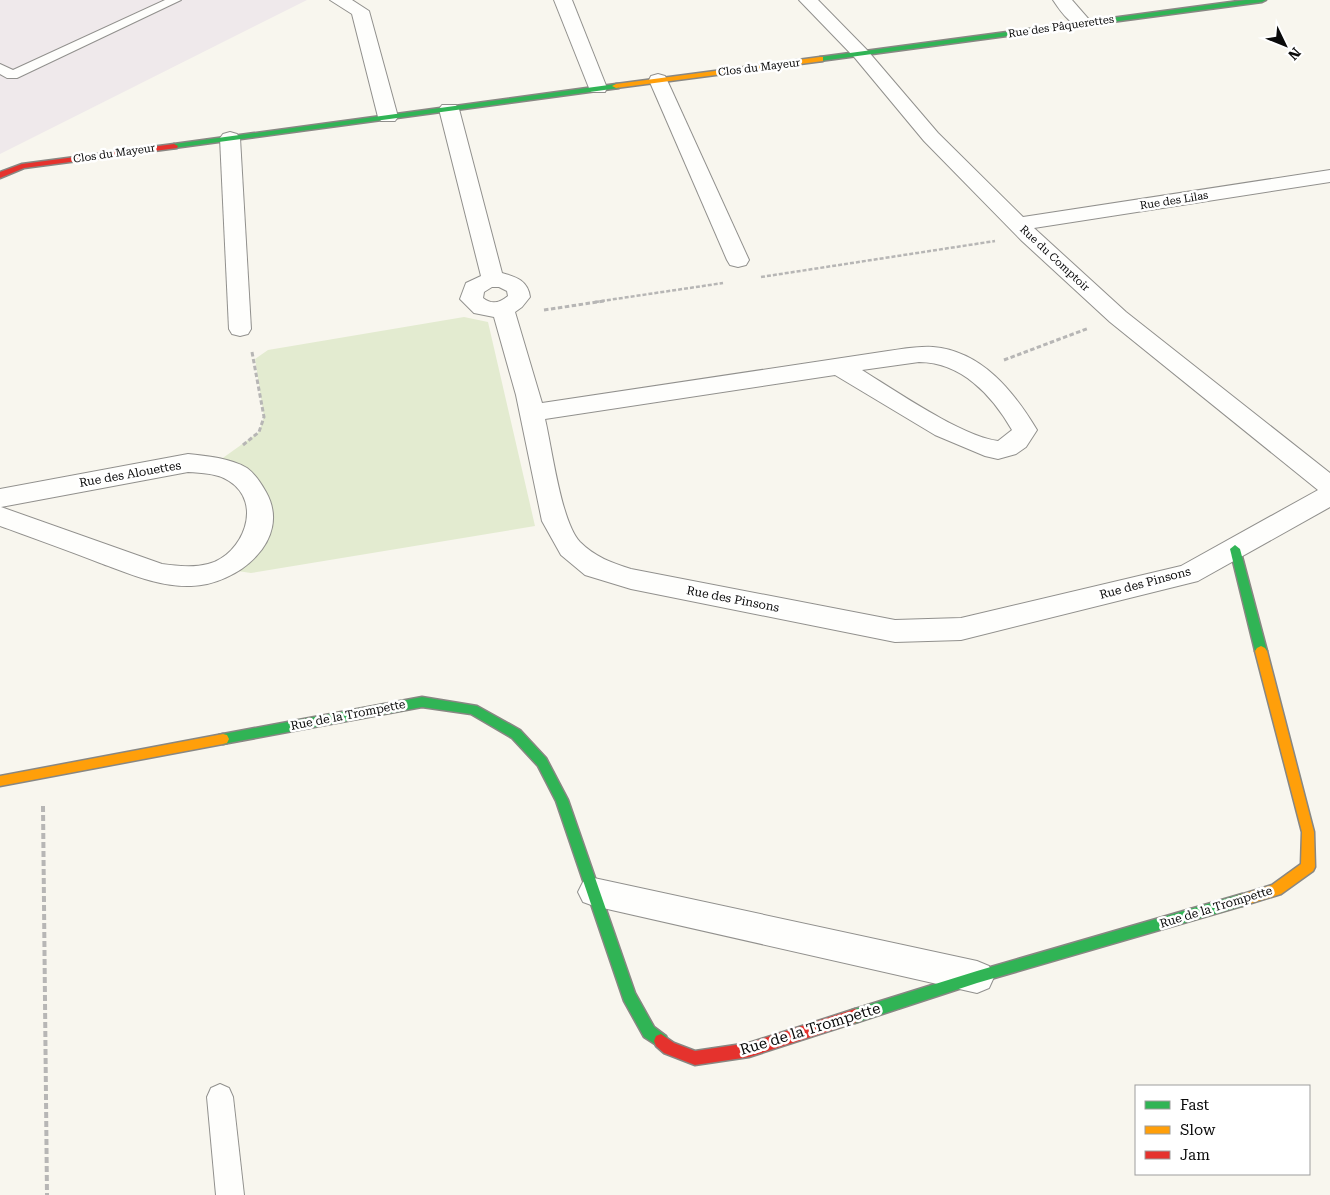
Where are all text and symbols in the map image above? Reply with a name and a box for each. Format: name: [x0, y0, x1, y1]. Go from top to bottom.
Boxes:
street label: Rue des Pâquerettes: [1007, 13, 1115, 40]
north arrow: [1260, 20, 1310, 70]
text: N: [1285, 44, 1304, 63]
street label: Clos du Mayeur: [717, 56, 801, 79]
street label: Clos du Mayeur: [72, 141, 156, 166]
street label: Rue des Lilas: [1139, 189, 1209, 212]
street label: Rue du Comptoir: [1017, 223, 1093, 294]
street label: Rue des Alouettes: [78, 458, 182, 490]
street label: Rue des Pinsons: [1098, 564, 1192, 602]
street label: Rue des Pinsons: [686, 583, 781, 615]
street label: Rue de la Trompette: [289, 697, 407, 733]
street label: Rue de la Trompette: [1158, 883, 1274, 931]
street label: Rue de la Trompette: [738, 999, 882, 1059]
legend: [1135, 1085, 1310, 1175]
text: Fast: [1180, 1096, 1210, 1114]
text: Slow: [1180, 1121, 1216, 1139]
text: Jam: [1180, 1146, 1210, 1164]

